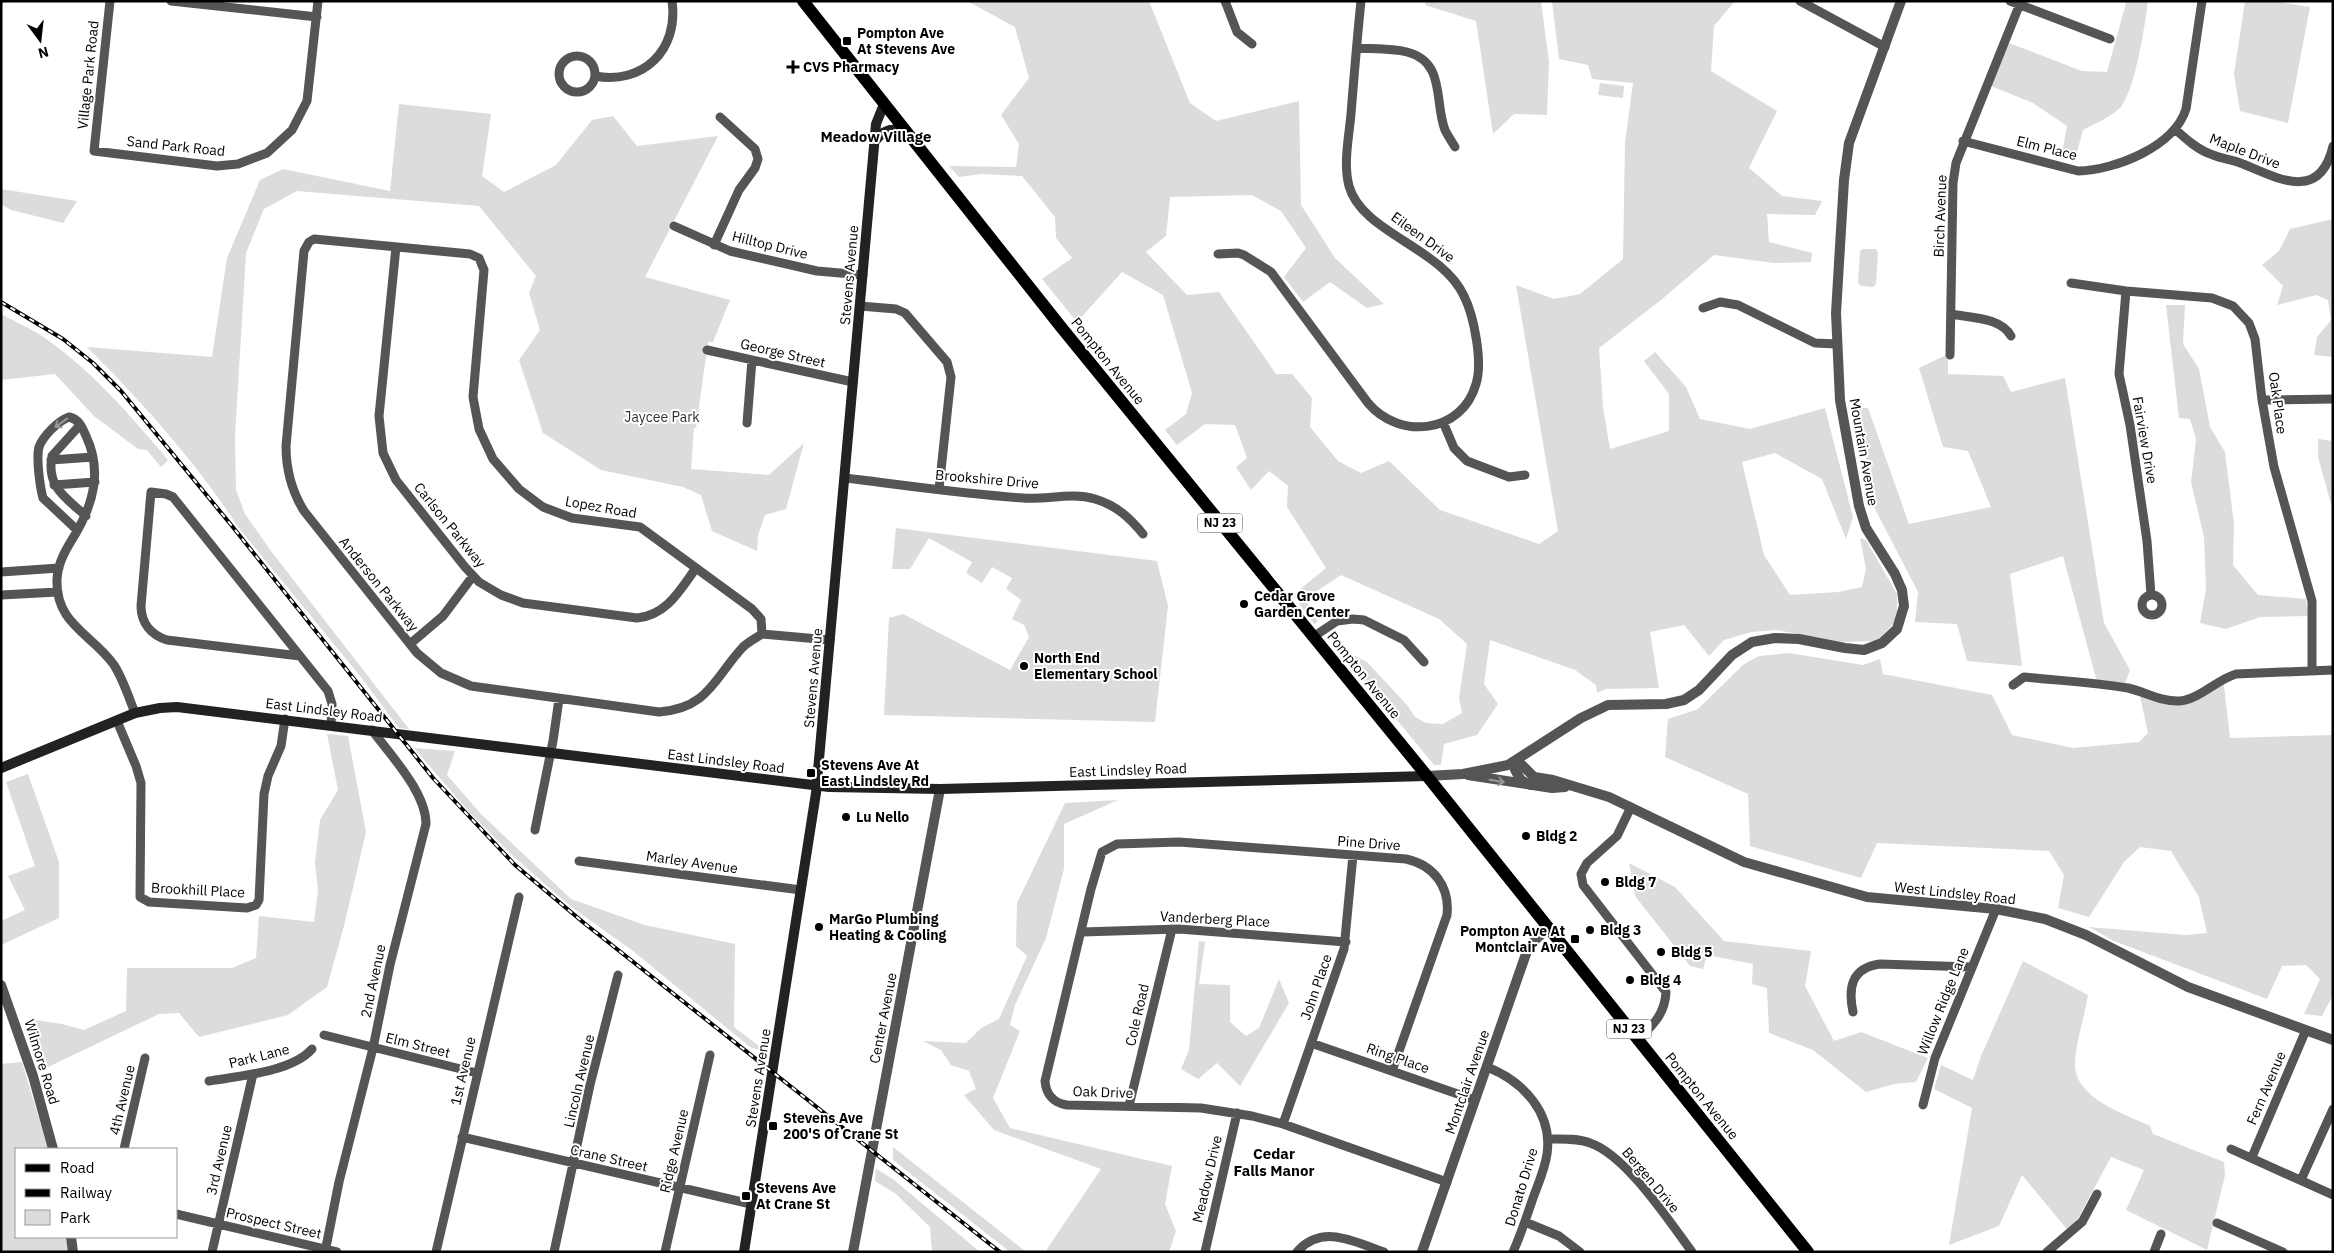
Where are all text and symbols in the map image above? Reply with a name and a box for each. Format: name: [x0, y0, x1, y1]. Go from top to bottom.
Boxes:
north arrow: [15, 15, 65, 65]
street label: Village Park Road: [73, 20, 103, 130]
place label: Pompton Ave At Stevens Ave: [857, 24, 955, 58]
marker: Pompton Ave At Stevens Ave: [841, 35, 853, 47]
text: N: [36, 43, 51, 63]
place label: CVS Pharmacy: [803, 58, 900, 76]
marker: CVS Pharmacy: [787, 61, 799, 73]
district label: Meadow Village: [820, 127, 932, 146]
street label: Maple Drive: [2207, 129, 2283, 173]
street label: Sand Park Road: [126, 132, 226, 160]
street label: Elm Place: [2015, 132, 2080, 164]
street label: Birch Avenue: [1930, 174, 1950, 258]
street label: Eileen Drive: [1388, 208, 1459, 266]
street label: Stevens Avenue: [836, 224, 862, 326]
street label: Hilltop Drive: [730, 227, 810, 263]
street label: Pompton Avenue: [1067, 314, 1149, 408]
street label: George Street: [739, 334, 827, 372]
street label: Oak Place: [2265, 371, 2291, 435]
street label: Fairview Drive: [2128, 395, 2162, 485]
street label: Mountain Avenue: [1846, 397, 1882, 508]
park label: Jaycee Park: [624, 408, 700, 426]
one-way arrow: [54, 418, 68, 428]
street label: Brookshire Drive: [934, 466, 1040, 493]
street label: Carlson Parkway: [410, 479, 490, 571]
street label: Lopez Road: [564, 492, 638, 522]
road number: NJ 23: [1198, 514, 1242, 532]
street label: Anderson Parkway: [335, 533, 423, 635]
place label: Cedar Grove Garden Center: [1254, 587, 1350, 621]
marker: Cedar Grove Garden Center: [1238, 598, 1250, 610]
street label: Stevens Avenue: [800, 627, 826, 729]
street label: Pompton Avenue: [1323, 628, 1405, 722]
place label: North End Elementary School: [1034, 649, 1158, 683]
marker: North End Elementary School: [1018, 660, 1030, 672]
street label: East Lindsley Road: [264, 694, 384, 726]
street label: East Lindsley Road: [666, 745, 786, 777]
place label: Stevens Ave At East Lindsley Rd: [821, 756, 929, 790]
street label: East Lindsley Road: [1069, 759, 1187, 781]
marker: Stevens Ave At East Lindsley Rd: [805, 767, 817, 779]
one-way arrow: [1488, 776, 1504, 786]
place label: Lu Nello: [856, 808, 909, 826]
marker: Lu Nello: [840, 811, 852, 823]
place label: Bldg 2: [1536, 827, 1578, 845]
marker: Bldg 2: [1520, 830, 1532, 842]
street label: Pine Drive: [1337, 832, 1402, 854]
street label: Marley Avenue: [645, 847, 739, 877]
place label: Bldg 7: [1615, 873, 1657, 891]
marker: Bldg 7: [1599, 876, 1611, 888]
street label: West Lindsley Road: [1893, 878, 2017, 908]
street label: Brookhill Place: [151, 879, 246, 901]
street label: Vanderberg Place: [1159, 907, 1271, 931]
place label: MarGo Plumbing Heating & Cooling: [829, 910, 947, 944]
marker: MarGo Plumbing Heating & Cooling: [813, 921, 825, 933]
place label: Bldg 3: [1600, 921, 1642, 939]
place label: Pompton Ave At Montclair Ave: [1460, 922, 1565, 956]
marker: Bldg 3: [1584, 924, 1596, 936]
marker: Pompton Ave At Montclair Ave: [1569, 933, 1581, 945]
street label: 2nd Avenue: [356, 942, 390, 1019]
place label: Bldg 5: [1671, 943, 1713, 961]
street label: Willow Ridge Lane: [1913, 944, 1973, 1057]
marker: Bldg 5: [1655, 946, 1667, 958]
street label: John Place: [1296, 951, 1336, 1022]
street label: Center Avenue: [865, 971, 901, 1065]
place label: Bldg 4: [1640, 971, 1682, 989]
marker: Bldg 4: [1624, 974, 1636, 986]
street label: Cole Road: [1121, 982, 1153, 1048]
street label: Wilmore Road: [21, 1017, 63, 1107]
road number: NJ 23: [1606, 1020, 1652, 1038]
street label: Stevens Avenue: [741, 1027, 775, 1129]
street label: Montclair Avenue: [1441, 1027, 1493, 1136]
street label: Elm Street: [384, 1028, 452, 1062]
street label: Lincoln Avenue: [560, 1032, 599, 1129]
street label: 1st Avenue: [446, 1035, 480, 1107]
street label: Ring Place: [1364, 1039, 1432, 1077]
street label: Park Lane: [227, 1040, 291, 1072]
street label: Fern Avenue: [2242, 1048, 2290, 1128]
street label: Pompton Avenue: [1661, 1049, 1743, 1143]
street label: 4th Avenue: [105, 1063, 139, 1137]
street label: Oak Drive: [1072, 1082, 1134, 1102]
street label: Ridge Avenue: [656, 1107, 692, 1195]
place label: Stevens Ave 200'S Of Crane St: [783, 1109, 898, 1143]
marker: Stevens Ave 200'S Of Crane St: [767, 1120, 779, 1132]
street label: 3rd Avenue: [202, 1123, 236, 1197]
street label: Meadow Drive: [1188, 1133, 1226, 1224]
street label: Crane Street: [569, 1140, 649, 1176]
street label: Bergen Drive: [1618, 1143, 1684, 1217]
district label: Cedar Falls Manor: [1233, 1144, 1315, 1180]
street label: Donato Drive: [1501, 1145, 1542, 1228]
legend: [15, 1148, 178, 1238]
text: Road: [60, 1158, 95, 1177]
place label: Stevens Ave At Crane St: [756, 1179, 836, 1213]
text: Railway: [60, 1183, 113, 1202]
marker: Stevens Ave At Crane St: [740, 1190, 752, 1202]
street label: Prospect Street: [224, 1203, 324, 1243]
text: Park: [60, 1208, 90, 1227]

